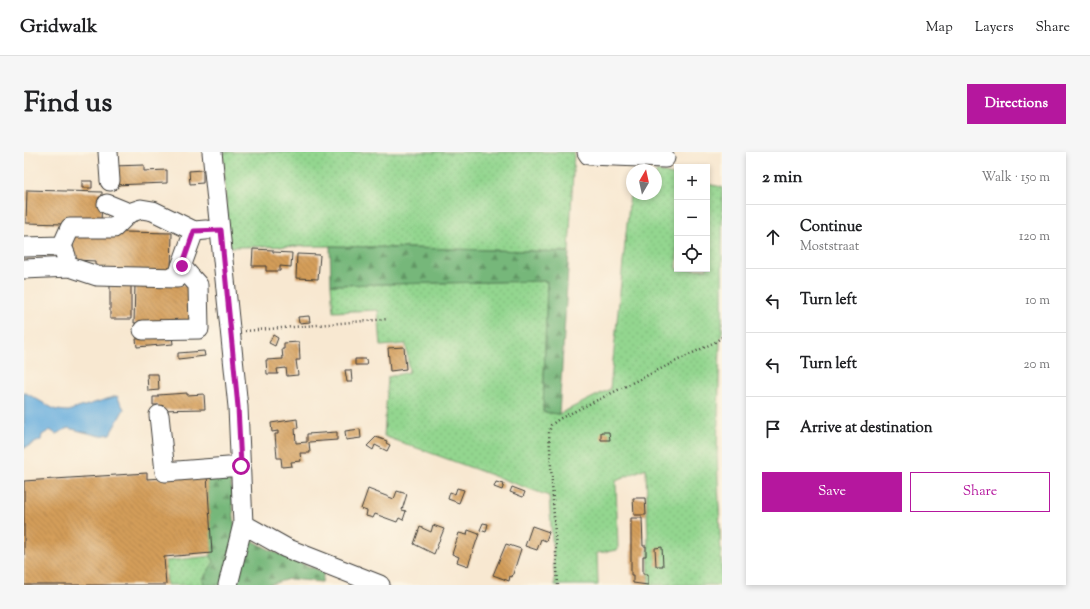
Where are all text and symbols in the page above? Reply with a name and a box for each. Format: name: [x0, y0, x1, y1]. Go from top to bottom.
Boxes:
text: Gridwalk: [20, 14, 97, 41]
text: Map: [926, 18, 953, 38]
text: Layers: [975, 18, 1013, 38]
text: Share: [1035, 18, 1070, 38]
text: Find us: [24, 84, 112, 124]
button: Directions: [967, 84, 1066, 124]
north arrow: [626, 164, 662, 200]
map controls: [674, 164, 710, 272]
button: +: [674, 164, 710, 200]
text: 2 min: [762, 166, 803, 190]
text: Walk · 150 m: [981, 169, 1050, 187]
button: −: [674, 200, 710, 236]
text: Continue: [800, 217, 862, 238]
icon: ahead: [762, 226, 784, 248]
text: 120 m: [1019, 228, 1050, 246]
button: locate: [674, 236, 710, 272]
text: Moststraat: [800, 238, 859, 256]
route end: [173, 257, 191, 275]
icon: left: [762, 290, 784, 312]
text: Turn left: [800, 290, 857, 311]
text: 10 m: [1025, 292, 1050, 310]
icon: left: [762, 354, 784, 376]
text: Turn left: [800, 354, 857, 375]
text: 20 m: [1024, 356, 1050, 374]
icon: arrive: [762, 418, 784, 440]
text: Arrive at destination: [800, 418, 933, 439]
route start: [232, 457, 250, 475]
button: Save: [762, 472, 902, 512]
button: Share: [910, 472, 1050, 512]

